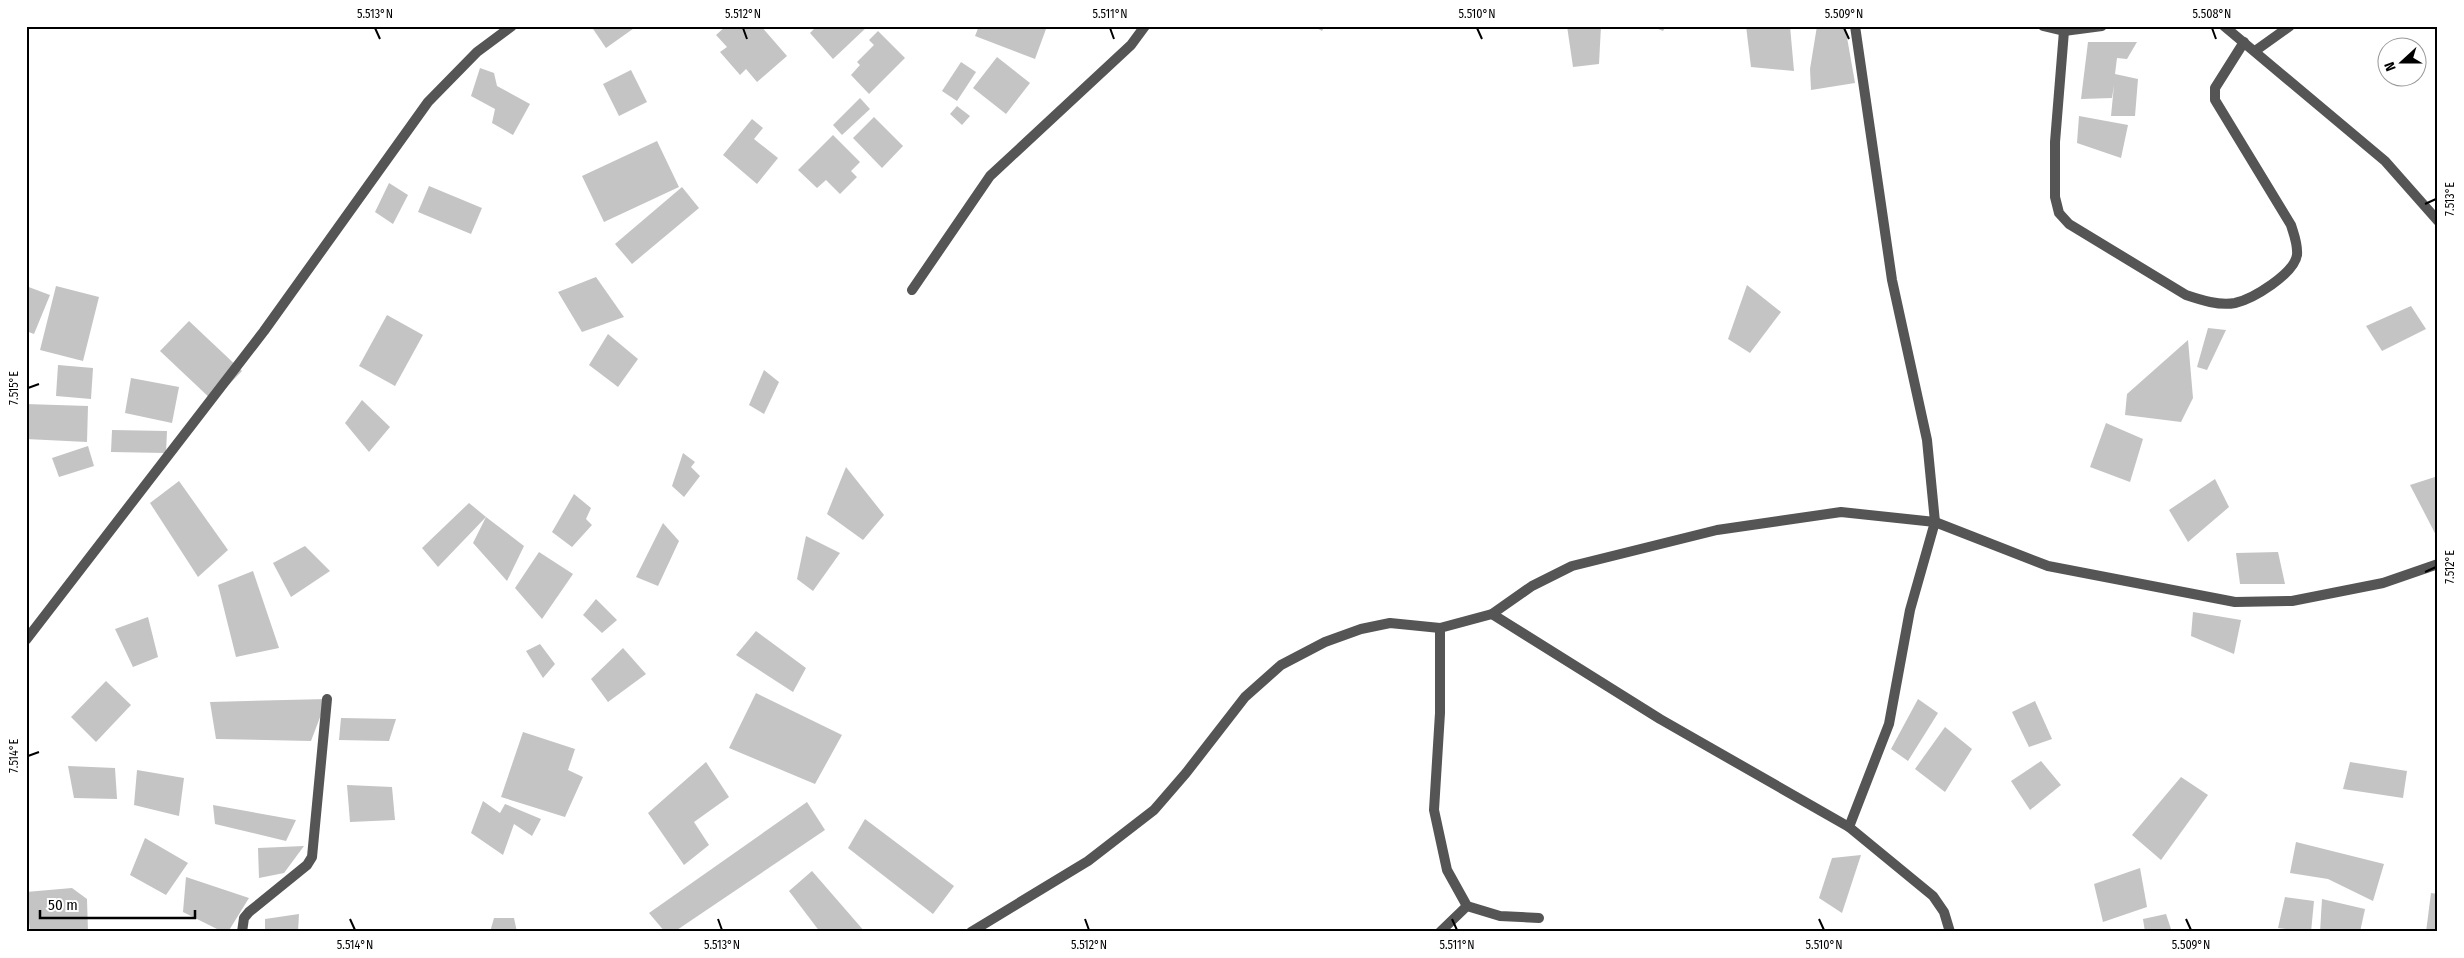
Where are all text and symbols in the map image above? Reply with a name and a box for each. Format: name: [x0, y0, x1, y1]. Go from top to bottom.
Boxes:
text: 5.513°N: [357, 7, 393, 21]
text: 5.512°N: [725, 7, 761, 21]
text: 5.511°N: [1092, 7, 1128, 21]
text: 5.510°N: [1459, 7, 1495, 21]
text: 5.509°N: [1825, 7, 1863, 21]
text: 5.508°N: [2193, 7, 2231, 21]
north arrow: [2376, 38, 2426, 88]
text: N: [2381, 60, 2400, 73]
text: 7.513°E: [2443, 182, 2457, 216]
text: 7.515°E: [7, 371, 21, 405]
text: 7.512°E: [2443, 550, 2457, 584]
text: 7.514°E: [7, 739, 21, 773]
scale bar: [40, 888, 195, 920]
text: 50 m: [48, 896, 78, 914]
text: 5.514°N: [337, 938, 373, 952]
text: 5.513°N: [704, 938, 740, 952]
text: 5.512°N: [1071, 938, 1107, 952]
text: 5.511°N: [1439, 938, 1475, 952]
text: 5.510°N: [1806, 938, 1842, 952]
text: 5.509°N: [2172, 938, 2210, 952]

